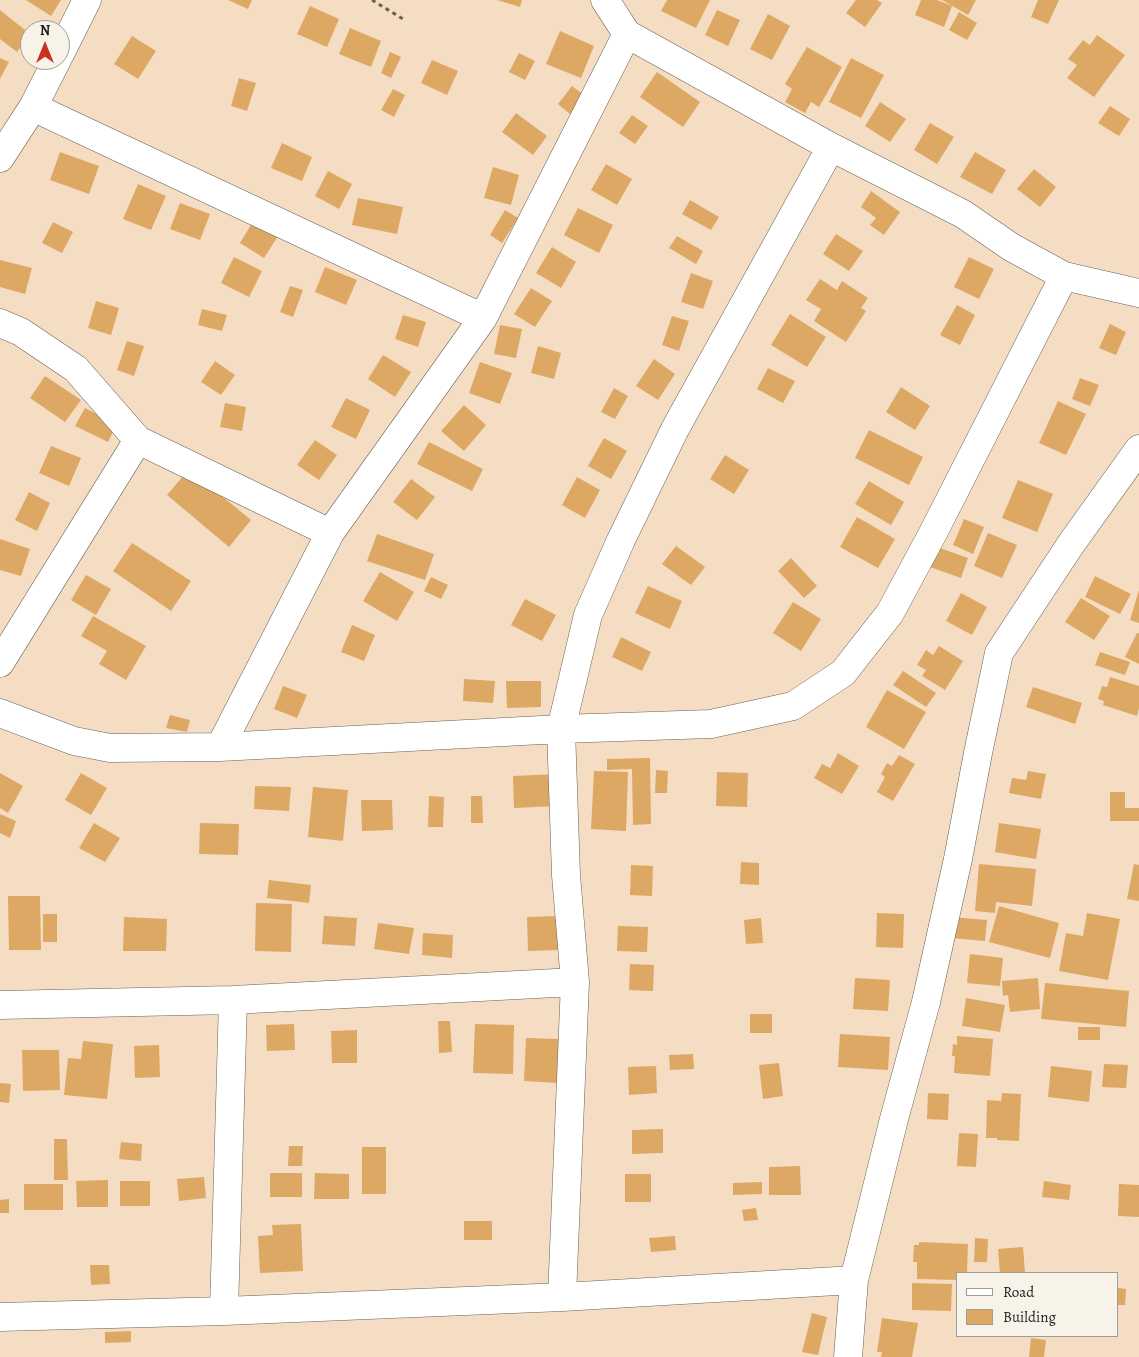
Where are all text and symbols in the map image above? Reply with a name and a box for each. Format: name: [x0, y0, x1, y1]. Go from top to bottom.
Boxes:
north arrow: [20, 20, 70, 70]
text: N: [40, 21, 50, 40]
legend: [956, 1272, 1119, 1337]
text: Road: [1003, 1282, 1034, 1302]
text: Building: [1003, 1307, 1056, 1327]

